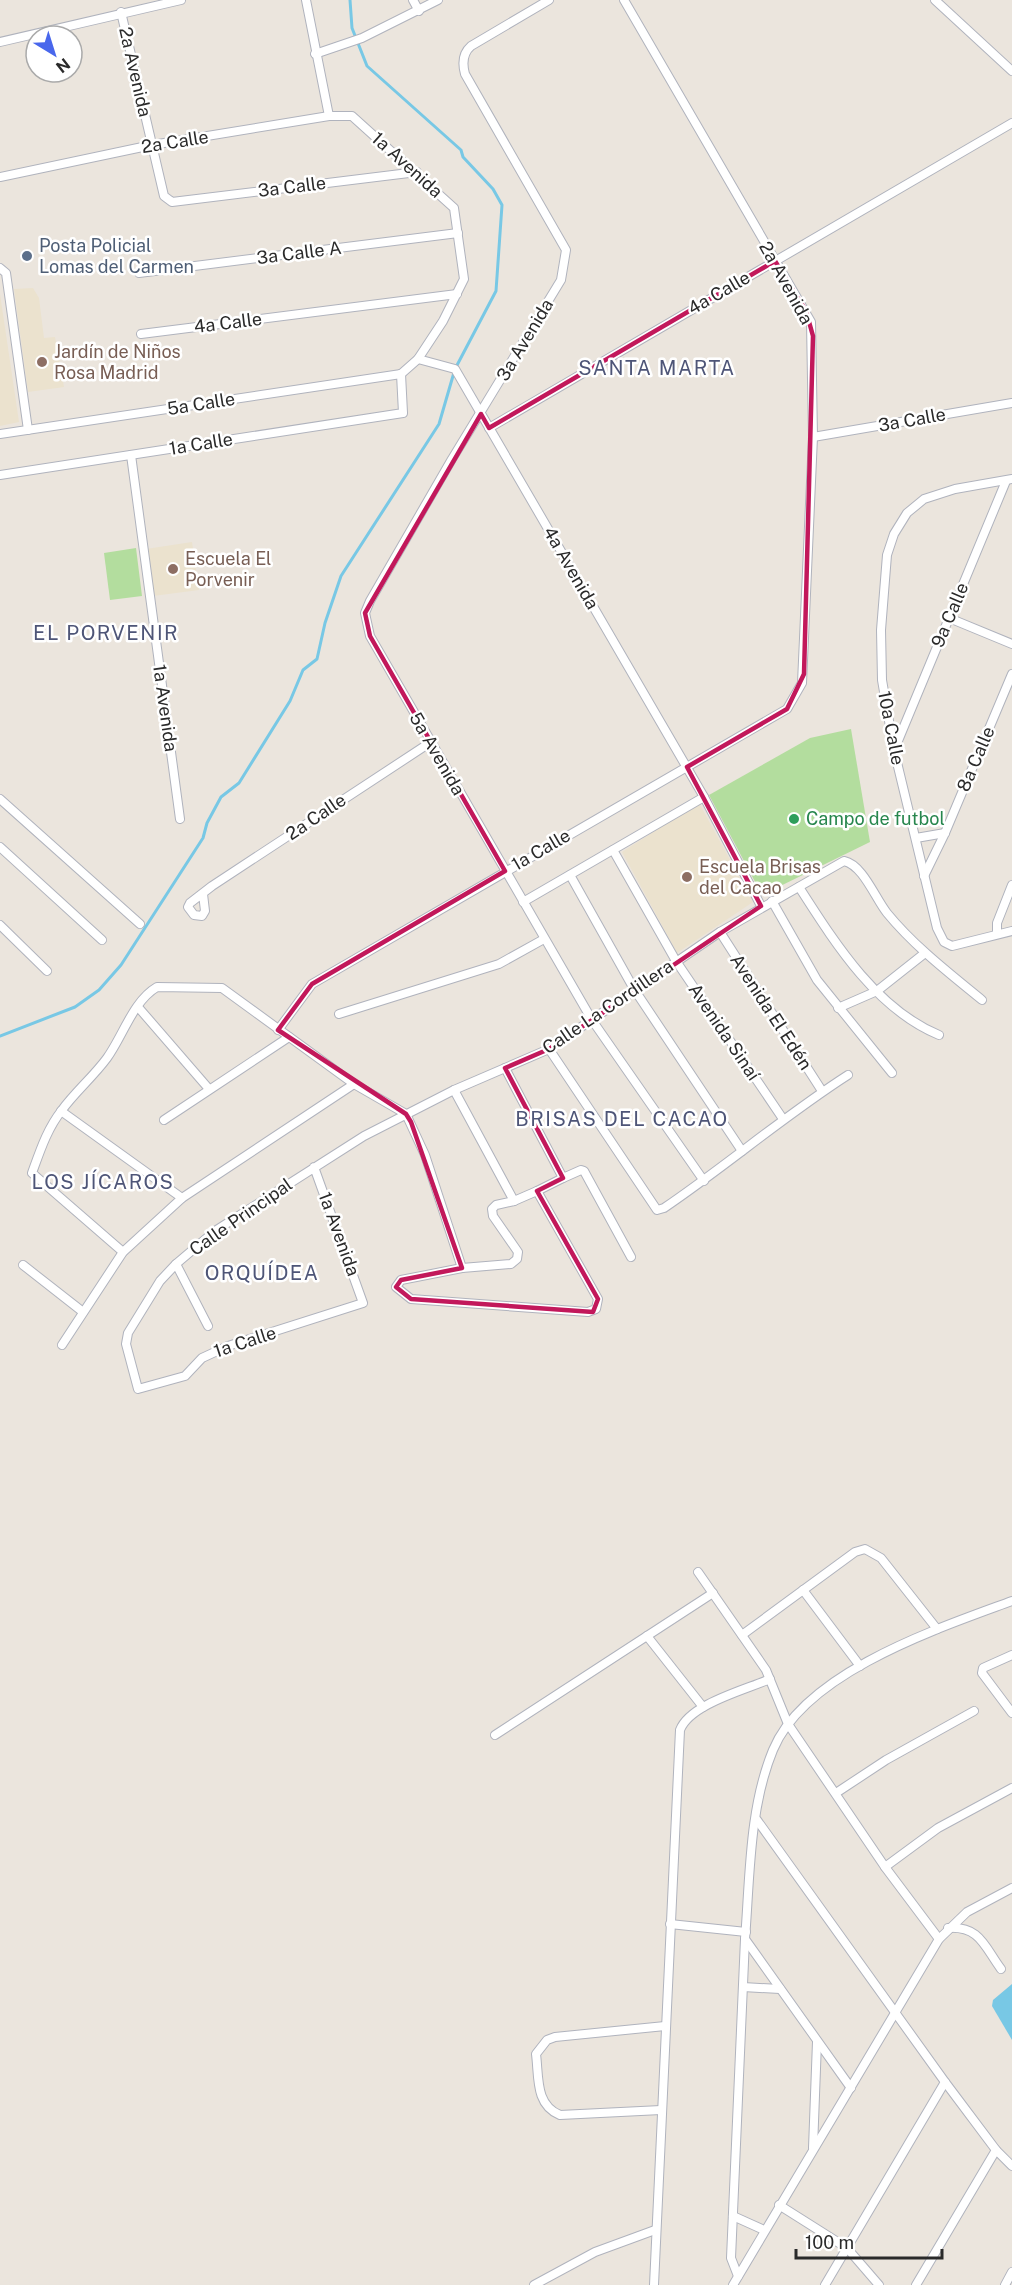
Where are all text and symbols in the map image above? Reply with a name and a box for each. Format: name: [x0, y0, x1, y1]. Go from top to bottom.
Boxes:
north arrow: [24, 24, 84, 84]
street label: 2a Avenida: [115, 25, 156, 119]
text: N: [52, 54, 74, 77]
street label: 2a Calle: [140, 126, 210, 157]
street label: 1a Avenida: [368, 127, 447, 202]
street label: 3a Calle: [257, 172, 327, 201]
place label: Posta Policial Lomas del Carmen: [39, 235, 194, 277]
street label: 3a Calle A: [255, 237, 343, 268]
street label: 2a Avenida: [755, 238, 818, 328]
marker: Posta Policial Lomas del Carmen: [20, 249, 34, 263]
street label: 4a Calle: [684, 266, 754, 319]
street label: 3a Avenida: [492, 295, 557, 385]
street label: 4a Calle: [193, 308, 263, 337]
place label: Jardín de Niños Rosa Madrid: [54, 341, 181, 383]
marker: Jardín de Niños Rosa Madrid: [35, 355, 49, 369]
district label: SANTA MARTA: [578, 356, 736, 380]
street label: 5a Calle: [165, 388, 236, 419]
street label: 3a Calle: [876, 403, 947, 436]
street label: 1a Calle: [168, 428, 234, 459]
street label: 4a Avenida: [539, 523, 604, 613]
place label: Escuela El Porvenir: [185, 548, 272, 590]
marker: Escuela El Porvenir: [166, 562, 180, 576]
street label: 9a Calle: [927, 579, 973, 650]
district label: EL PORVENIR: [33, 621, 179, 645]
street label: 1a Avenida: [149, 663, 182, 753]
street label: 10a Calle: [874, 689, 909, 767]
street label: 5a Avenida: [405, 709, 470, 799]
street label: 8a Calle: [952, 723, 999, 794]
street label: 2a Calle: [282, 789, 350, 844]
place label: Campo de futbol: [806, 808, 945, 829]
marker: Campo de futbol: [787, 812, 801, 826]
street label: 1a Calle: [508, 824, 574, 875]
place label: Escuela Brisas del Cacao: [699, 856, 821, 898]
marker: Escuela Brisas del Cacao: [680, 870, 694, 884]
street label: Avenida El Edén: [726, 950, 817, 1074]
street label: Calle La Cordillera: [538, 955, 677, 1058]
street label: Avenida Sinaí: [684, 979, 765, 1085]
district label: BRISAS DEL CACAO: [515, 1107, 729, 1131]
district label: LOS JÍCAROS: [32, 1169, 175, 1194]
street label: Calle Principal: [185, 1173, 296, 1260]
street label: 1a Avenida: [315, 1189, 364, 1279]
district label: ORQUÍDEA: [205, 1260, 319, 1285]
street label: 1a Calle: [211, 1322, 279, 1361]
scale bar: [796, 2222, 942, 2260]
text: 100 m: [805, 2232, 854, 2253]

